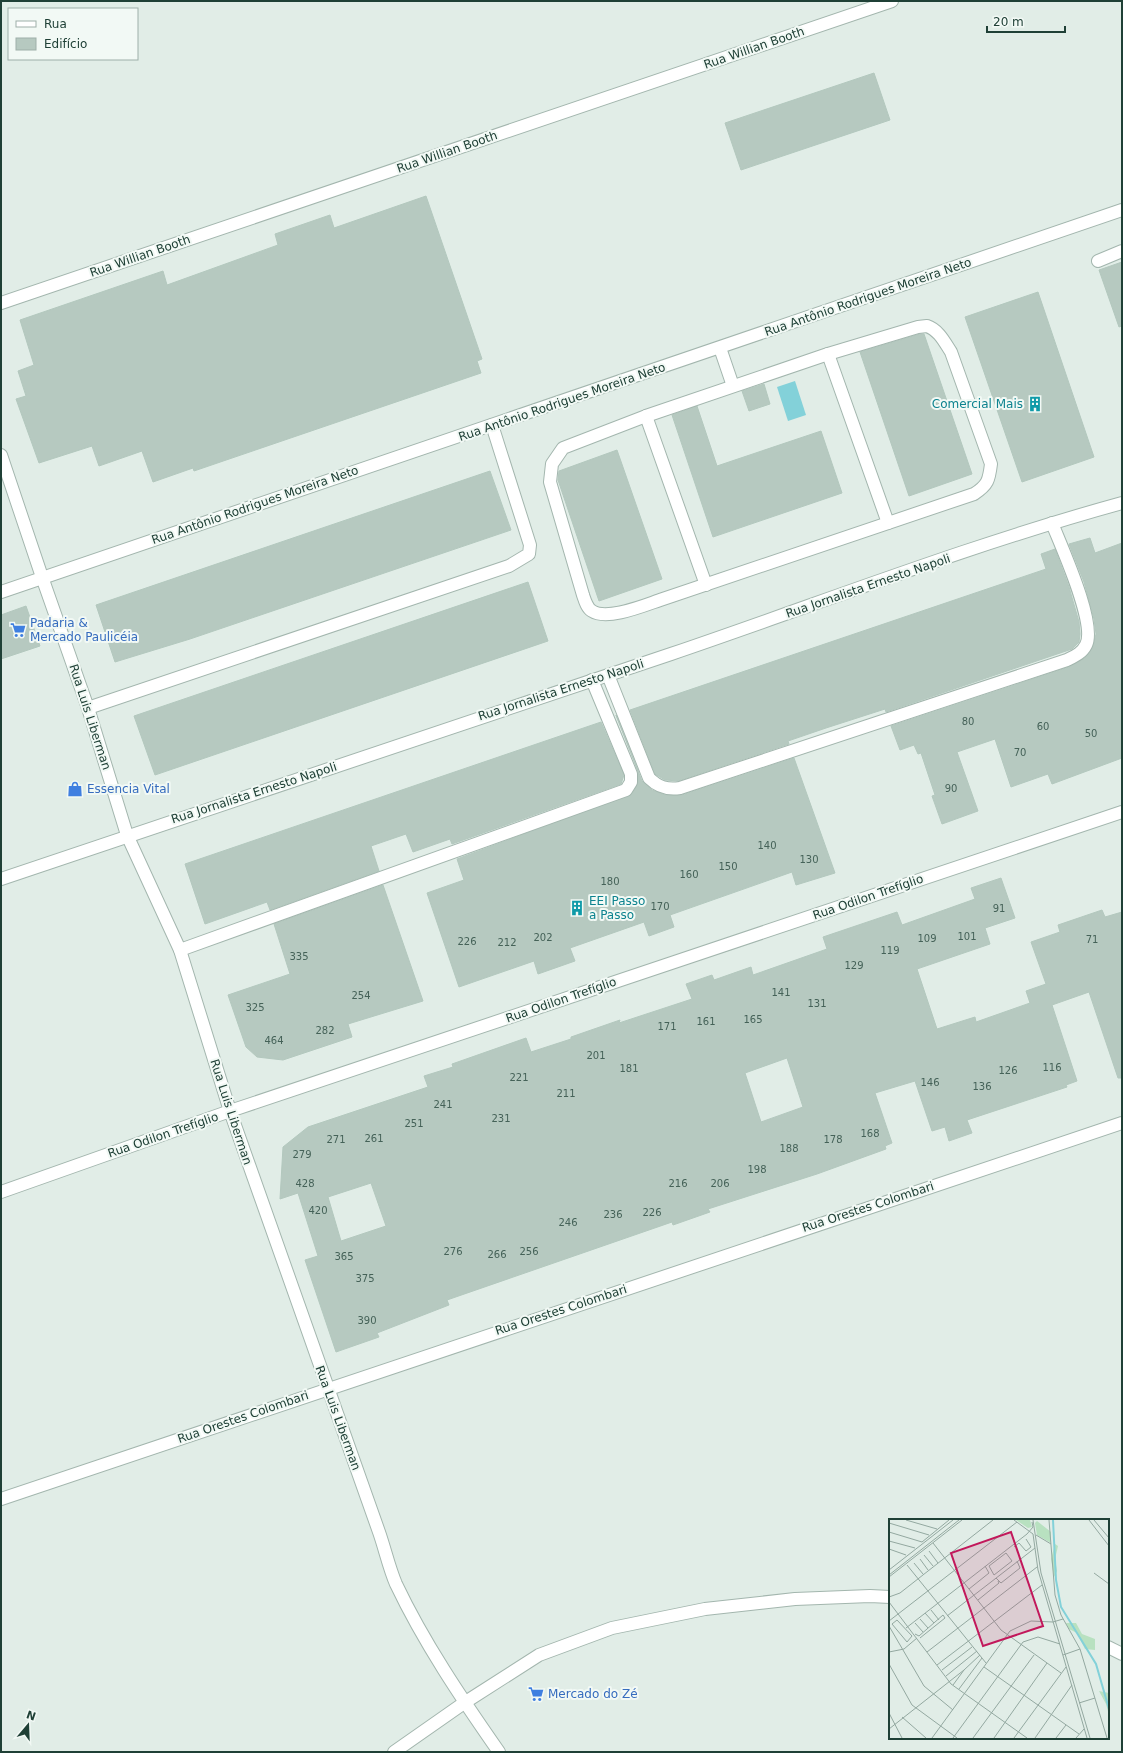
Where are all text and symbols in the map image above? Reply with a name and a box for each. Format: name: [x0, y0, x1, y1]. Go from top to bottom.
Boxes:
legend: [8, 8, 138, 60]
scale bar: [987, 8, 1065, 34]
text: 20 m: [993, 15, 1024, 29]
text: Rua: [44, 17, 67, 31]
street label: Rua Willian Booth: [702, 24, 806, 72]
text: Edifício: [44, 37, 87, 51]
street label: Rua Willian Booth: [395, 128, 499, 176]
street label: Rua Willian Booth: [88, 232, 192, 280]
street label: Rua Antônio Rodrigues Moreira Neto: [763, 255, 973, 339]
street label: Rua Antônio Rodrigues Moreira Neto: [457, 360, 667, 444]
building icon: Comercial Mais: [1026, 395, 1044, 413]
place label: Comercial Mais: [932, 397, 1023, 411]
street label: Rua Antônio Rodrigues Moreira Neto: [150, 463, 360, 547]
street label: Rua Jornalista Ernesto Napoli: [784, 551, 952, 621]
place label: Padaria & Mercado Paulicéia: [30, 616, 138, 644]
supermarket icon: Padaria & Mercado Paulicéia: [9, 621, 27, 639]
street label: Rua Jornalista Ernesto Napoli: [476, 657, 646, 723]
street label: Rua Luis Liberman: [66, 662, 114, 772]
house number: 80: [962, 716, 974, 727]
house number: 60: [1037, 721, 1049, 732]
house number: 50: [1085, 728, 1097, 739]
house number: 70: [1014, 747, 1026, 758]
street label: Rua Jornalista Ernesto Napoli: [169, 760, 339, 826]
shop icon: Essencia Vital: [66, 780, 84, 798]
place label: Essencia Vital: [87, 782, 170, 796]
house number: 90: [945, 783, 957, 794]
house number: 140: [757, 840, 777, 851]
house number: 130: [799, 854, 819, 865]
house number: 150: [718, 861, 738, 872]
house number: 160: [679, 869, 699, 880]
street label: Rua Odilon Trefíglio: [811, 872, 925, 922]
house number: 180: [600, 876, 620, 887]
place label: EEI Passo a Passo: [589, 894, 645, 922]
building icon: EEI Passo a Passo: [568, 899, 586, 917]
house number: 170: [650, 901, 670, 912]
house number: 91: [993, 903, 1005, 914]
house number: 101: [957, 931, 977, 942]
house number: 202: [533, 932, 553, 943]
house number: 109: [917, 933, 937, 944]
house number: 71: [1086, 934, 1098, 945]
house number: 226: [457, 936, 477, 947]
house number: 212: [497, 937, 517, 948]
house number: 119: [880, 945, 900, 956]
house number: 335: [289, 951, 309, 962]
house number: 129: [844, 960, 864, 971]
street label: Rua Odilon Trefíglio: [504, 975, 618, 1025]
house number: 141: [771, 987, 791, 998]
house number: 254: [351, 990, 371, 1001]
house number: 131: [807, 998, 827, 1009]
house number: 325: [245, 1002, 265, 1013]
house number: 165: [743, 1014, 763, 1025]
house number: 161: [696, 1016, 716, 1027]
house number: 171: [657, 1021, 677, 1032]
house number: 282: [315, 1025, 335, 1036]
house number: 464: [264, 1035, 284, 1046]
house number: 201: [586, 1050, 606, 1061]
street label: Rua Luis Liberman: [207, 1057, 255, 1167]
house number: 116: [1042, 1062, 1062, 1073]
house number: 181: [619, 1063, 639, 1074]
house number: 126: [998, 1065, 1018, 1076]
house number: 221: [509, 1072, 529, 1083]
house number: 146: [920, 1077, 940, 1088]
house number: 136: [972, 1081, 992, 1092]
house number: 211: [556, 1088, 576, 1099]
house number: 241: [433, 1099, 453, 1110]
street label: Rua Odilon Trefíglio: [106, 1110, 220, 1160]
house number: 231: [491, 1113, 511, 1124]
house number: 251: [404, 1118, 424, 1129]
house number: 168: [860, 1128, 880, 1139]
house number: 261: [364, 1133, 384, 1144]
house number: 271: [326, 1134, 346, 1145]
house number: 178: [823, 1134, 843, 1145]
house number: 188: [779, 1143, 799, 1154]
house number: 279: [292, 1149, 312, 1160]
house number: 198: [747, 1164, 767, 1175]
house number: 428: [295, 1178, 315, 1189]
house number: 216: [668, 1178, 688, 1189]
house number: 206: [710, 1178, 730, 1189]
street label: Rua Orestes Colombari: [800, 1179, 936, 1235]
house number: 420: [308, 1205, 328, 1216]
house number: 226: [642, 1207, 662, 1218]
house number: 236: [603, 1209, 623, 1220]
house number: 246: [558, 1217, 578, 1228]
house number: 276: [443, 1246, 463, 1257]
house number: 256: [519, 1246, 539, 1257]
house number: 266: [487, 1249, 507, 1260]
house number: 365: [334, 1251, 354, 1262]
house number: 375: [355, 1273, 375, 1284]
street label: Rua Orestes Colombari: [493, 1282, 629, 1338]
house number: 390: [357, 1315, 377, 1326]
street label: Rua Luis Liberman: [313, 1364, 363, 1472]
street label: Rua Orestes Colombari: [176, 1388, 310, 1446]
inset map: [889, 1519, 1109, 1739]
supermarket icon: Mercado do Zé: [527, 1685, 545, 1703]
place label: Mercado do Zé: [548, 1687, 638, 1701]
north arrow: [8, 1705, 48, 1745]
text: N: [25, 1708, 38, 1724]

